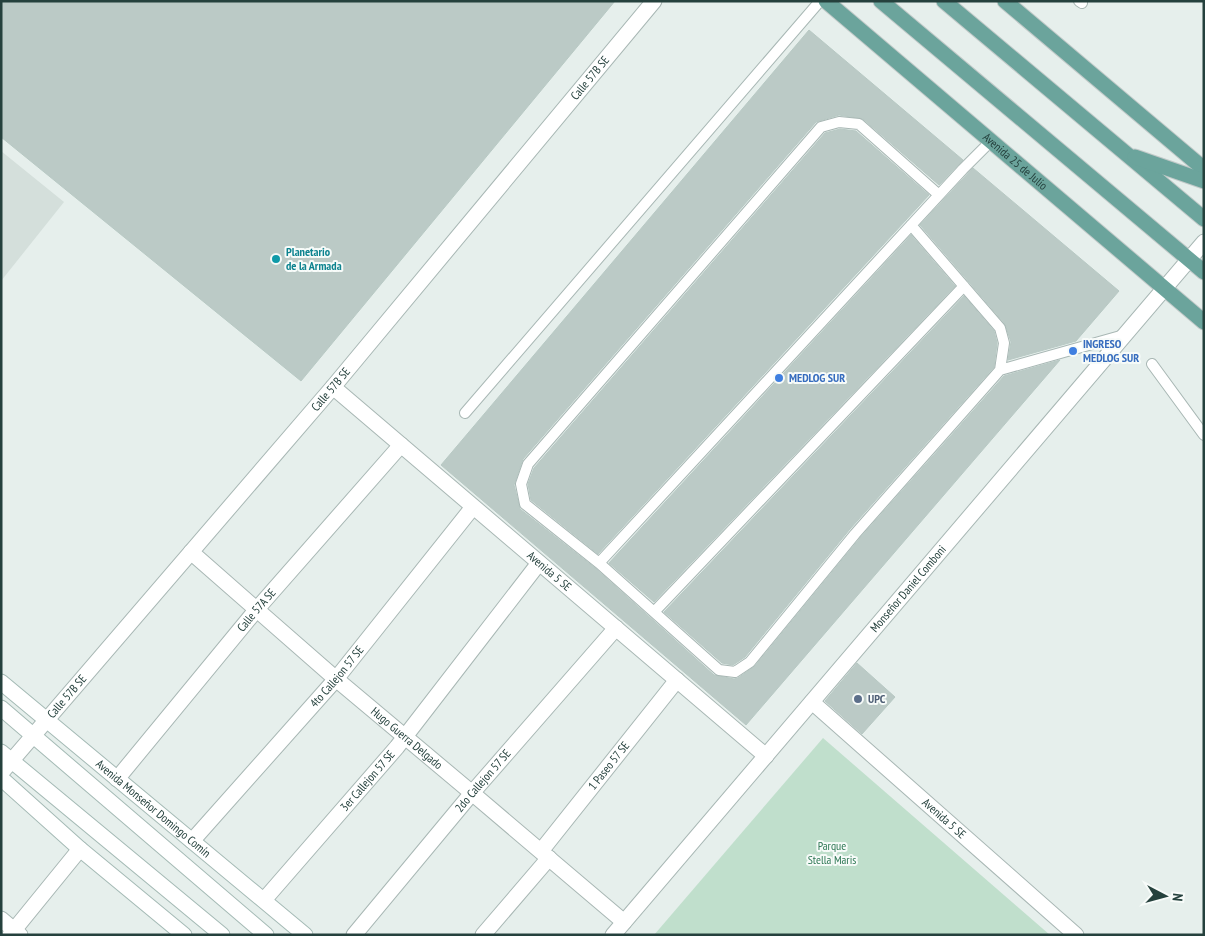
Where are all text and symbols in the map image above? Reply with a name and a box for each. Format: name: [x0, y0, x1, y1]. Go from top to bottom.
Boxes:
street label: Calle 57B SE: [567, 53, 612, 103]
street label: Avenida 25 de Julio: [980, 129, 1051, 193]
place label: Planetario de la Armada: [286, 244, 342, 273]
marker: Planetario de la Armada: [270, 253, 282, 265]
place label: INGRESO MEDLOG SUR: [1083, 336, 1139, 365]
marker: INGRESO MEDLOG SUR: [1067, 345, 1079, 357]
street label: Calle 57B SE: [308, 364, 353, 414]
place label: MEDLOG SUR: [789, 370, 845, 385]
marker: MEDLOG SUR: [773, 372, 785, 384]
street label: Monseñor Daniel Comboni: [867, 542, 949, 635]
street label: Avenida 5 SE: [524, 548, 575, 594]
street label: Calle 57A SE: [234, 585, 279, 634]
street label: 4to Callejon 57 SE: [306, 643, 366, 710]
street label: Calle 57B SE: [44, 671, 89, 721]
place label: UPC: [868, 691, 886, 706]
marker: UPC: [852, 693, 864, 705]
street label: Hugo Guerra Delgado: [368, 704, 446, 772]
street label: 1 Paseo 57 SE: [585, 738, 632, 793]
street label: 2do Callejon 57 SE: [451, 746, 514, 815]
street label: 3er Callejon 57 SE: [337, 747, 398, 814]
street label: Avenida Monseñor Domingo Comín: [93, 756, 214, 860]
street label: Avenida 5 SE: [919, 795, 969, 841]
park label: Parque Stella Maris: [808, 838, 856, 867]
north arrow: [1140, 871, 1190, 921]
text: N: [1169, 893, 1187, 902]

